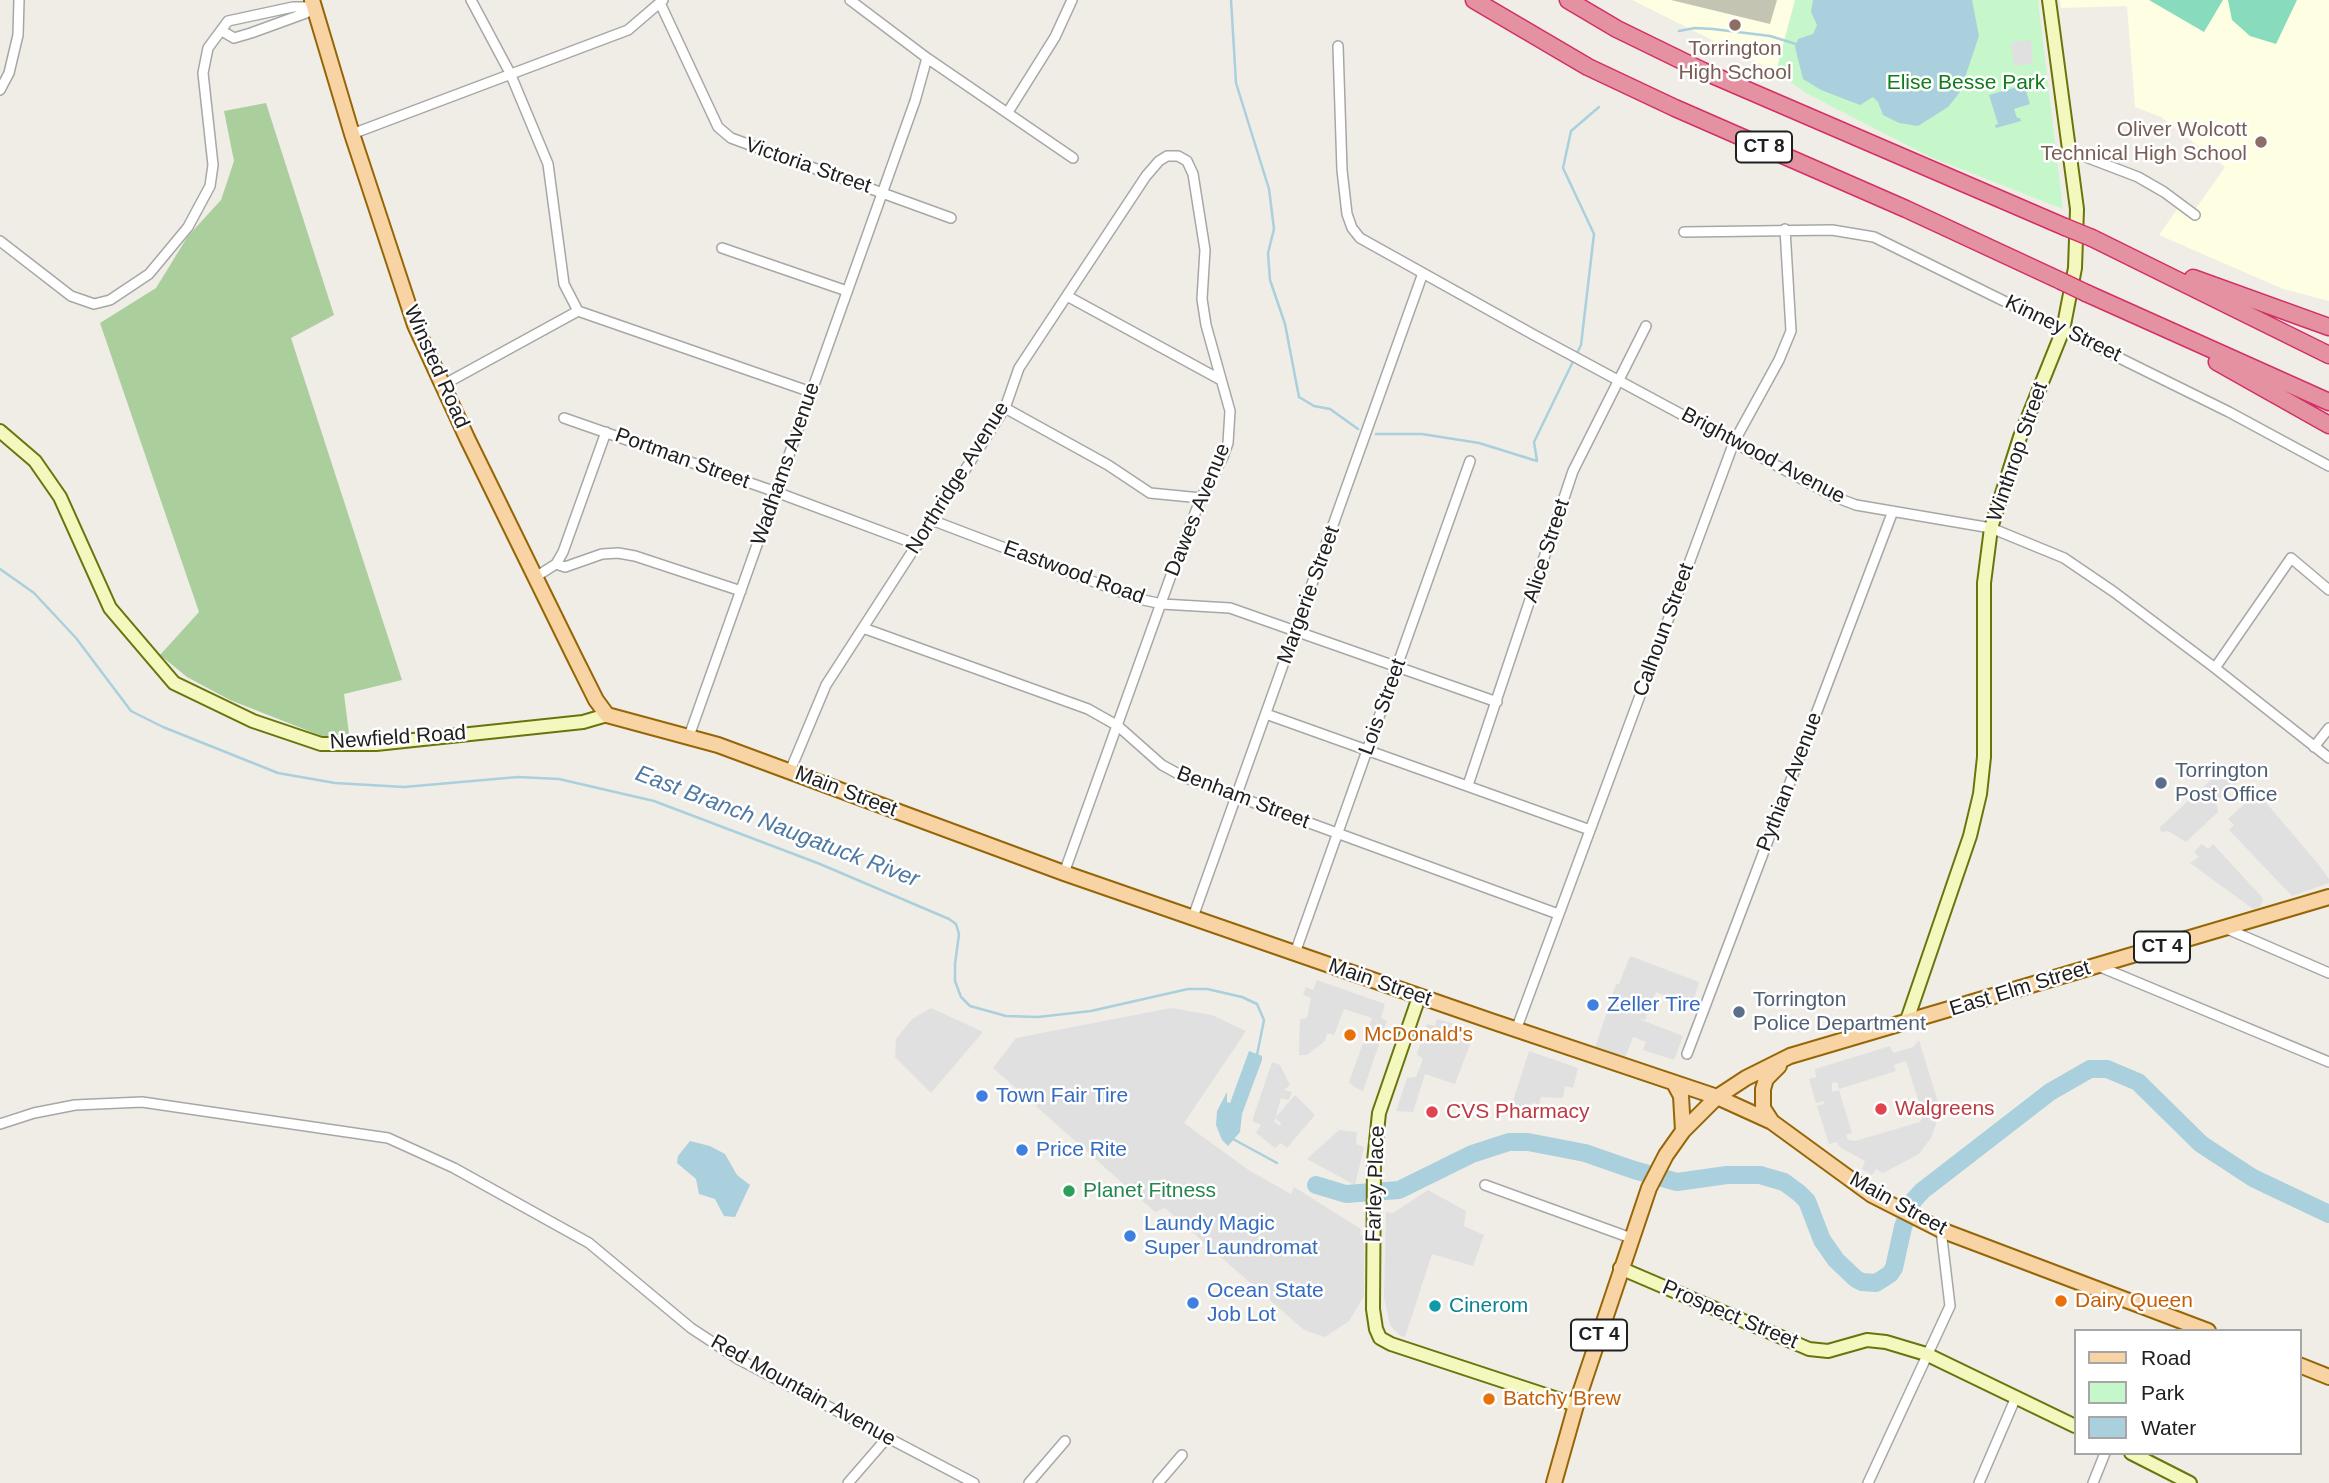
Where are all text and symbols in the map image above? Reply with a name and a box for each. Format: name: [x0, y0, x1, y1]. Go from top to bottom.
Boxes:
marker: Torrington High School: [1727, 17, 1743, 33]
place label: Torrington High School: [1678, 36, 1792, 86]
park label: Elise Besse Park: [1887, 70, 2045, 96]
place label: Oliver Wolcott Technical High School: [2040, 117, 2247, 167]
road number: CT 8: [1736, 132, 1792, 162]
street label: Victoria Street: [742, 133, 874, 199]
marker: Oliver Wolcott Technical High School: [2253, 134, 2269, 150]
street label: Kinney Street: [2001, 290, 2125, 368]
street label: Winsted Road: [398, 302, 474, 432]
street label: Wadhams Avenue: [746, 379, 826, 549]
street label: Winthrop Street: [1982, 379, 2054, 525]
street label: Northridge Avenue: [901, 397, 1015, 559]
street label: Brightwood Avenue: [1677, 402, 1849, 510]
street label: Portman Street: [611, 423, 753, 495]
street label: Dawes Avenue: [1160, 440, 1236, 580]
street label: Alice Street: [1518, 496, 1576, 606]
street label: Margerie Street: [1272, 523, 1346, 667]
street label: Eastwood Road: [1000, 536, 1148, 610]
street label: Calhoun Street: [1628, 560, 1700, 700]
street label: Lois Street: [1354, 656, 1412, 758]
street label: Pythian Avenue: [1752, 709, 1828, 855]
street label: Newfield Road: [329, 721, 467, 755]
place label: Torrington Post Office: [2175, 758, 2277, 808]
water label: East Branch Naugatuck River: [631, 760, 923, 894]
street label: Main Street: [791, 761, 901, 823]
street label: Benham Street: [1173, 761, 1313, 835]
marker: Torrington Post Office: [2153, 775, 2169, 791]
road number: CT 4: [2134, 931, 2190, 962]
street label: Main Street: [1325, 954, 1435, 1012]
street label: East Elm Street: [1947, 956, 2093, 1022]
place label: Torrington Police Department: [1753, 987, 1926, 1037]
place label: Zeller Tire: [1607, 992, 1701, 1018]
marker: Zeller Tire: [1585, 997, 1601, 1013]
marker: Torrington Police Department: [1731, 1004, 1747, 1020]
place label: McDonald's: [1364, 1022, 1473, 1048]
marker: McDonald's: [1342, 1027, 1358, 1043]
place label: Town Fair Tire: [996, 1083, 1128, 1109]
marker: Town Fair Tire: [974, 1088, 990, 1104]
place label: Walgreens: [1895, 1096, 1995, 1122]
place label: CVS Pharmacy: [1446, 1099, 1590, 1125]
marker: Walgreens: [1873, 1101, 1889, 1117]
marker: CVS Pharmacy: [1424, 1104, 1440, 1120]
street label: Farley Place: [1361, 1125, 1391, 1243]
place label: Price Rite: [1036, 1137, 1127, 1163]
marker: Price Rite: [1014, 1142, 1030, 1158]
street label: Main Street: [1845, 1167, 1951, 1241]
place label: Planet Fitness: [1083, 1178, 1216, 1204]
marker: Planet Fitness: [1061, 1183, 1077, 1199]
place label: Laundy Magic Super Laundromat: [1144, 1211, 1318, 1261]
marker: Laundy Magic Super Laundromat: [1122, 1228, 1138, 1244]
street label: Prospect Street: [1658, 1275, 1802, 1355]
place label: Ocean State Job Lot: [1207, 1278, 1324, 1328]
place label: Dairy Queen: [2075, 1288, 2193, 1314]
place label: Cinerom: [1449, 1293, 1528, 1319]
marker: Dairy Queen: [2053, 1293, 2069, 1309]
marker: Ocean State Job Lot: [1185, 1295, 1201, 1311]
marker: Cinerom: [1427, 1298, 1443, 1314]
road number: CT 4: [1571, 1320, 1627, 1350]
legend: [2074, 1329, 2301, 1455]
street label: Red Mountain Avenue: [706, 1330, 900, 1452]
text: Road: [2141, 1346, 2191, 1369]
text: Park: [2141, 1381, 2184, 1404]
place label: Batchy Brew: [1503, 1386, 1621, 1412]
marker: Batchy Brew: [1481, 1391, 1497, 1407]
text: Water: [2141, 1416, 2196, 1439]

